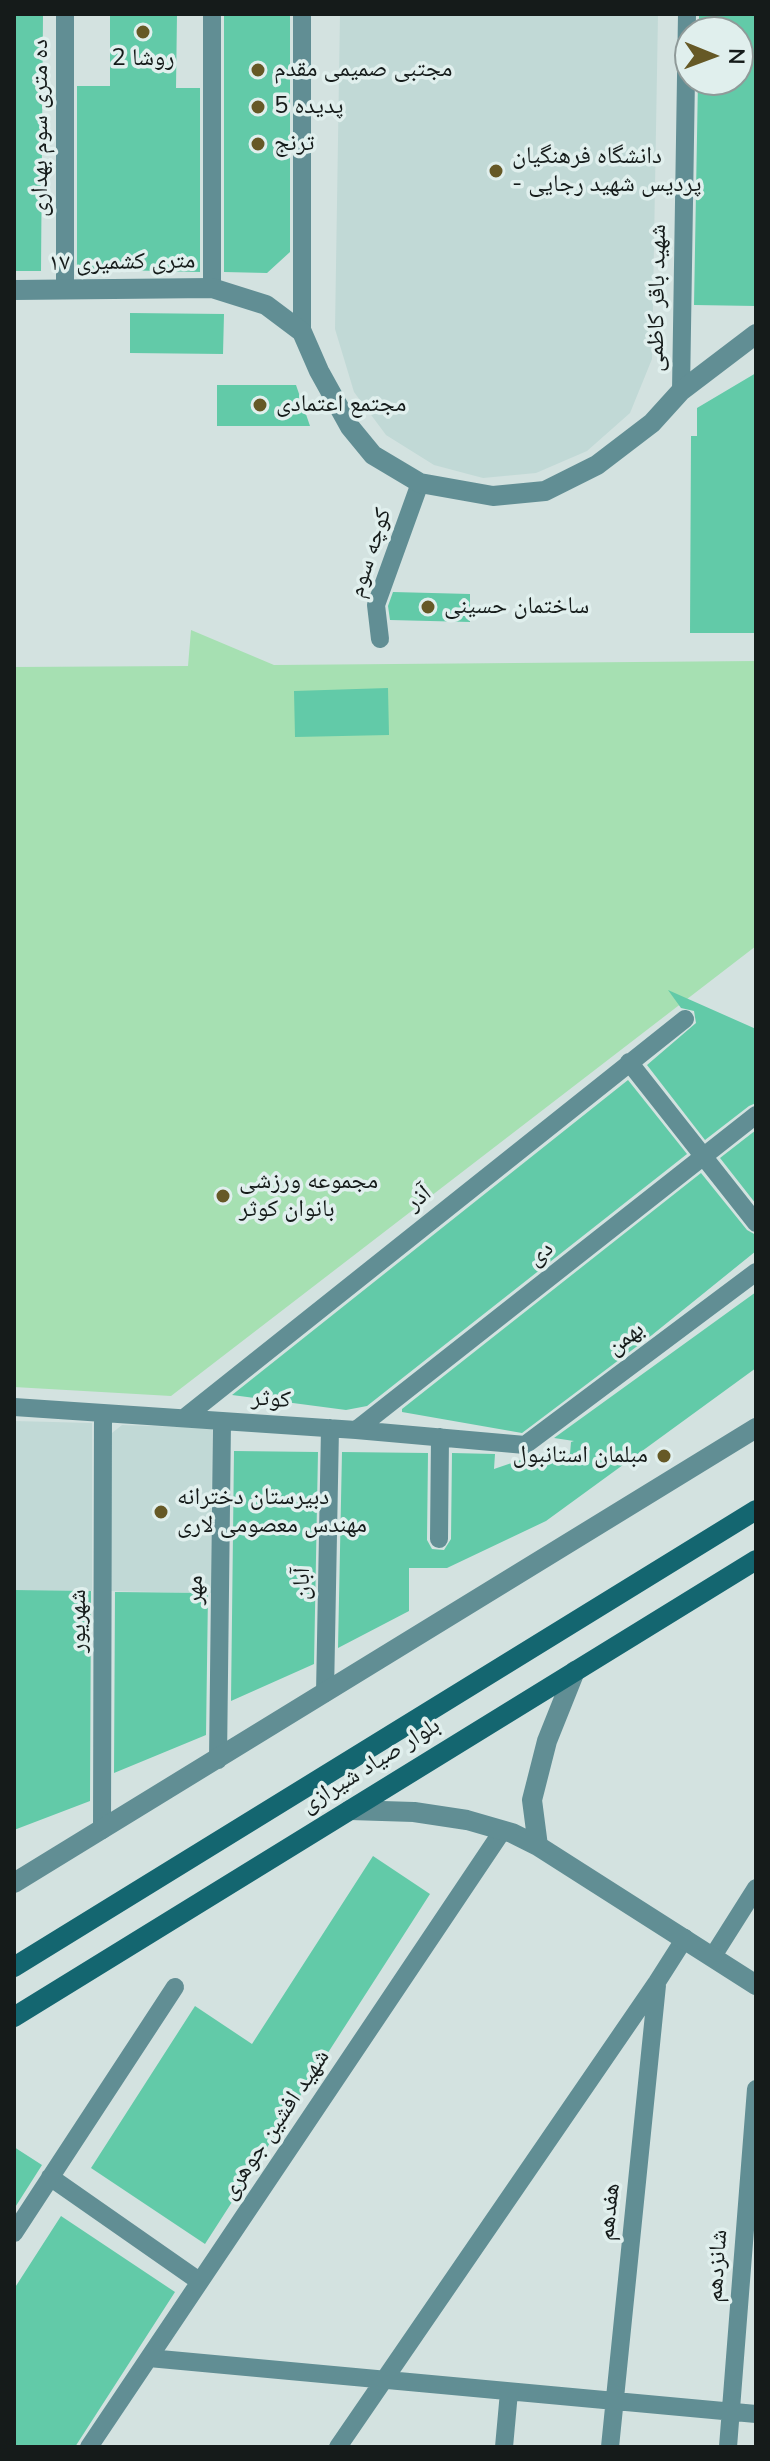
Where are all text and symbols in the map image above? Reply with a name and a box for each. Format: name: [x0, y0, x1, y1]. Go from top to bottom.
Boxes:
north arrow: [674, 16, 754, 96]
marker: روشا 2: [134, 23, 152, 41]
street label: ده متری سوم بهداری: [27, 39, 55, 217]
place label: روشا 2: [112, 45, 174, 73]
text: N: [721, 48, 751, 65]
place label: مجتبی صمیمی مقدم: [274, 56, 453, 84]
marker: مجتبی صمیمی مقدم: [249, 61, 267, 79]
place label: پدیده 5: [274, 93, 344, 121]
marker: پدیده 5: [249, 98, 267, 116]
place label: ترنج: [274, 130, 315, 158]
marker: ترنج: [249, 135, 267, 153]
place label: دانشگاه فرهنگیان - پردیس شهید رجایی: [512, 143, 701, 199]
marker: دانشگاه فرهنگیان - پردیس شهید رجایی: [487, 162, 505, 180]
street label: شهید باقر کاظمی: [642, 224, 674, 372]
street label: ۱۷ متری کشمیری: [48, 247, 196, 279]
place label: مجتمع اعتمادی: [276, 391, 406, 419]
marker: مجتمع اعتمادی: [251, 396, 269, 414]
street label: کوچه سوم: [343, 505, 399, 601]
place label: ساختمان حسینی: [444, 593, 589, 621]
marker: ساختمان حسینی: [419, 598, 437, 616]
place label: مجموعه ورزشی بانوان کوثر: [239, 1168, 378, 1224]
street label: آذر: [400, 1180, 438, 1218]
marker: مجموعه ورزشی بانوان کوثر: [214, 1187, 232, 1205]
street label: دی: [522, 1235, 560, 1273]
street label: بهمن: [601, 1316, 651, 1362]
street label: کوثر: [250, 1384, 292, 1416]
place label: مبلمان استانبول: [513, 1442, 648, 1470]
marker: مبلمان استانبول: [655, 1447, 673, 1465]
place label: دبیرستان دخترانه مهندس معصومی لاری: [177, 1484, 367, 1540]
marker: دبیرستان دخترانه مهندس معصومی لاری: [152, 1503, 170, 1521]
street label: آبان: [288, 1568, 318, 1600]
street label: مهر: [181, 1575, 211, 1605]
street label: شهریور: [65, 1589, 93, 1653]
street label: بلوار صیاد شیرازی: [296, 1712, 446, 1820]
street label: شهید افشین جوهری: [215, 2044, 337, 2206]
street label: هفدهم: [593, 2182, 627, 2242]
street label: شانزدهم: [701, 2229, 735, 2303]

